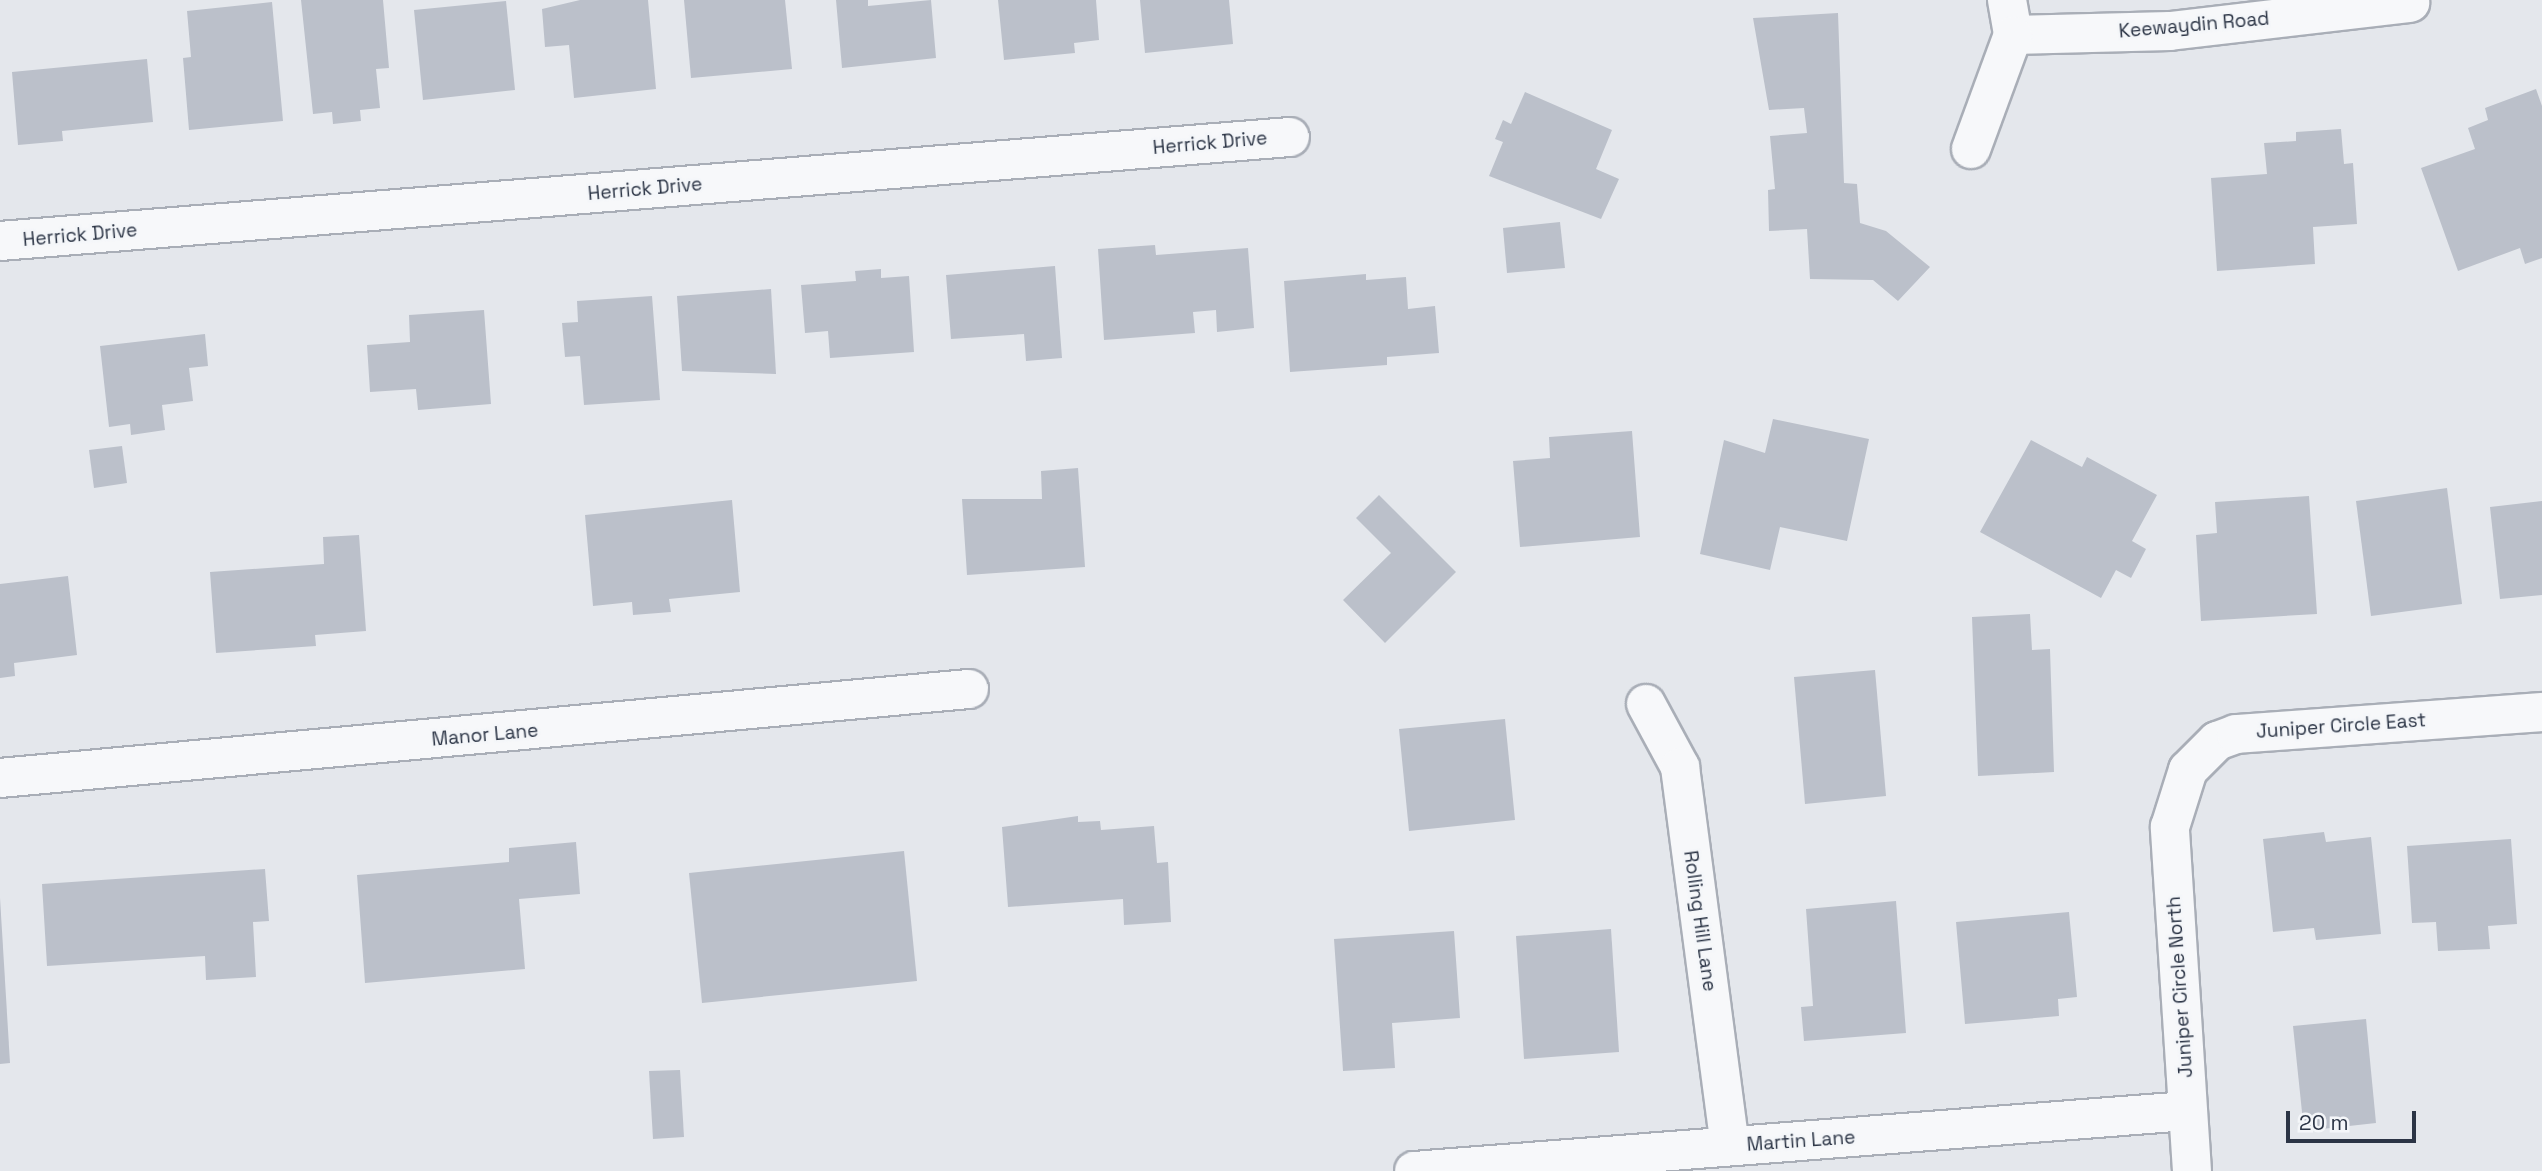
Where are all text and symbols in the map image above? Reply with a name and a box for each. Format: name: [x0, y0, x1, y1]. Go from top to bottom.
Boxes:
street label: Keewaydin Road: [2118, 7, 2270, 43]
street label: Herrick Drive: [1152, 127, 1268, 159]
street label: Herrick Drive: [587, 173, 703, 205]
street label: Herrick Drive: [22, 219, 138, 251]
street label: Juniper Circle East: [2255, 709, 2427, 743]
street label: Manor Lane: [431, 719, 539, 751]
street label: Rolling Hill Lane: [1679, 849, 1721, 993]
street label: Juniper Circle North: [2162, 895, 2198, 1079]
scale bar: [2290, 1098, 2420, 1142]
text: 20 m: [2299, 1109, 2349, 1136]
street label: Martin Lane: [1746, 1126, 1856, 1156]

